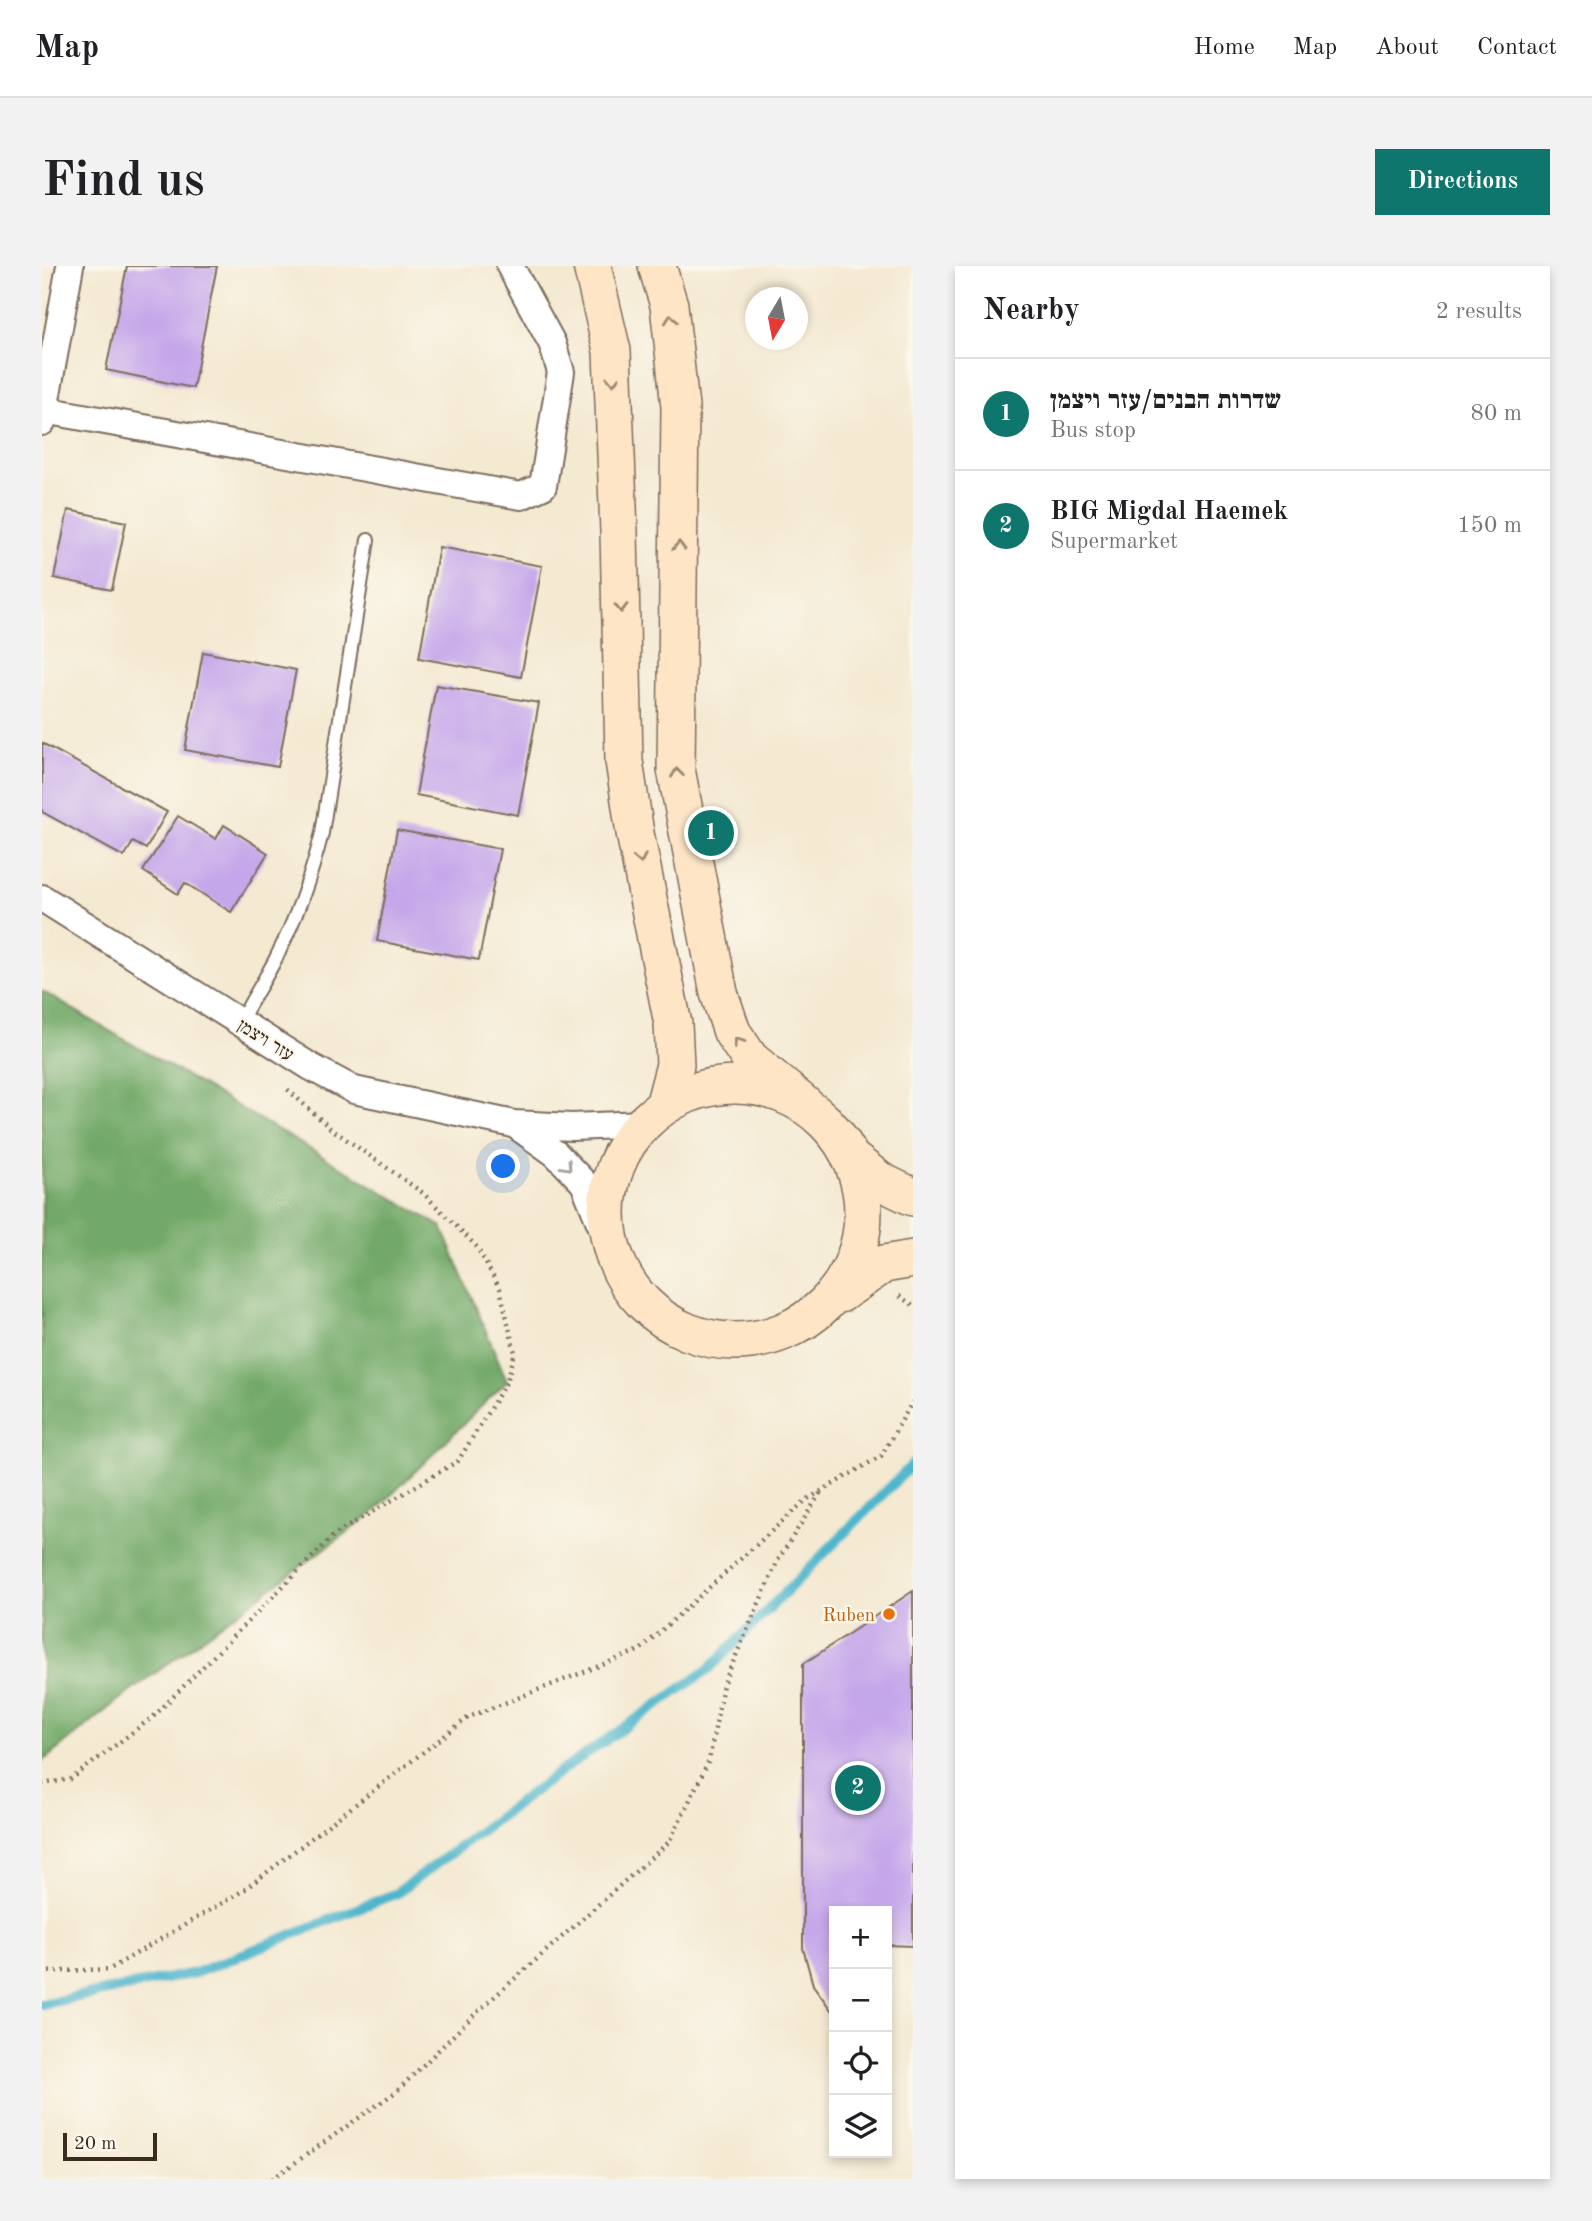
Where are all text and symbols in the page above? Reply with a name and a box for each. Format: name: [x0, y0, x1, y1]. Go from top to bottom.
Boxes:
text: Map: [35, 32, 99, 65]
text: Home: [1194, 36, 1255, 60]
text: Map: [1293, 36, 1337, 60]
text: About: [1375, 36, 1439, 60]
text: Contact: [1477, 36, 1557, 60]
button: Directions: [1375, 149, 1550, 215]
text: Find us: [42, 158, 205, 207]
north arrow: [745, 287, 808, 350]
text: Nearby: [983, 296, 1080, 326]
text: 2 results: [1436, 300, 1522, 323]
one-way arrow: [663, 313, 678, 325]
one-way arrow: [606, 376, 621, 387]
text: שדרות הבנים/עזר ויצמן: [1050, 388, 1281, 414]
text: 1: [999, 402, 1013, 425]
text: 80 m: [1471, 402, 1522, 425]
text: Bus stop: [1050, 419, 1136, 442]
text: BIG Migdal Haemek: [1050, 499, 1288, 525]
text: 2: [999, 514, 1013, 537]
text: 150 m: [1457, 514, 1522, 537]
text: Supermarket: [1050, 530, 1178, 553]
one-way arrow: [671, 540, 687, 551]
one-way arrow: [613, 603, 629, 614]
one-way arrow: [670, 767, 685, 779]
pin: 1: [688, 807, 734, 859]
one-way arrow: [631, 853, 646, 865]
street label: עזר ויצמן: [233, 1017, 296, 1066]
one-way arrow: [734, 1036, 747, 1049]
your location: [486, 1149, 520, 1183]
one-way arrow: [559, 1158, 572, 1171]
marker: Ruben: [881, 1606, 897, 1622]
place label: Ruben: [823, 1607, 875, 1626]
pin: 2: [835, 1762, 881, 1814]
map controls: [829, 1906, 892, 2158]
button: +: [829, 1906, 892, 1969]
button: −: [829, 1969, 892, 2032]
button: locate: [829, 2032, 892, 2095]
button: layers: [829, 2095, 892, 2158]
scale bar: [63, 2130, 158, 2162]
text: 20 m: [74, 2135, 116, 2154]

